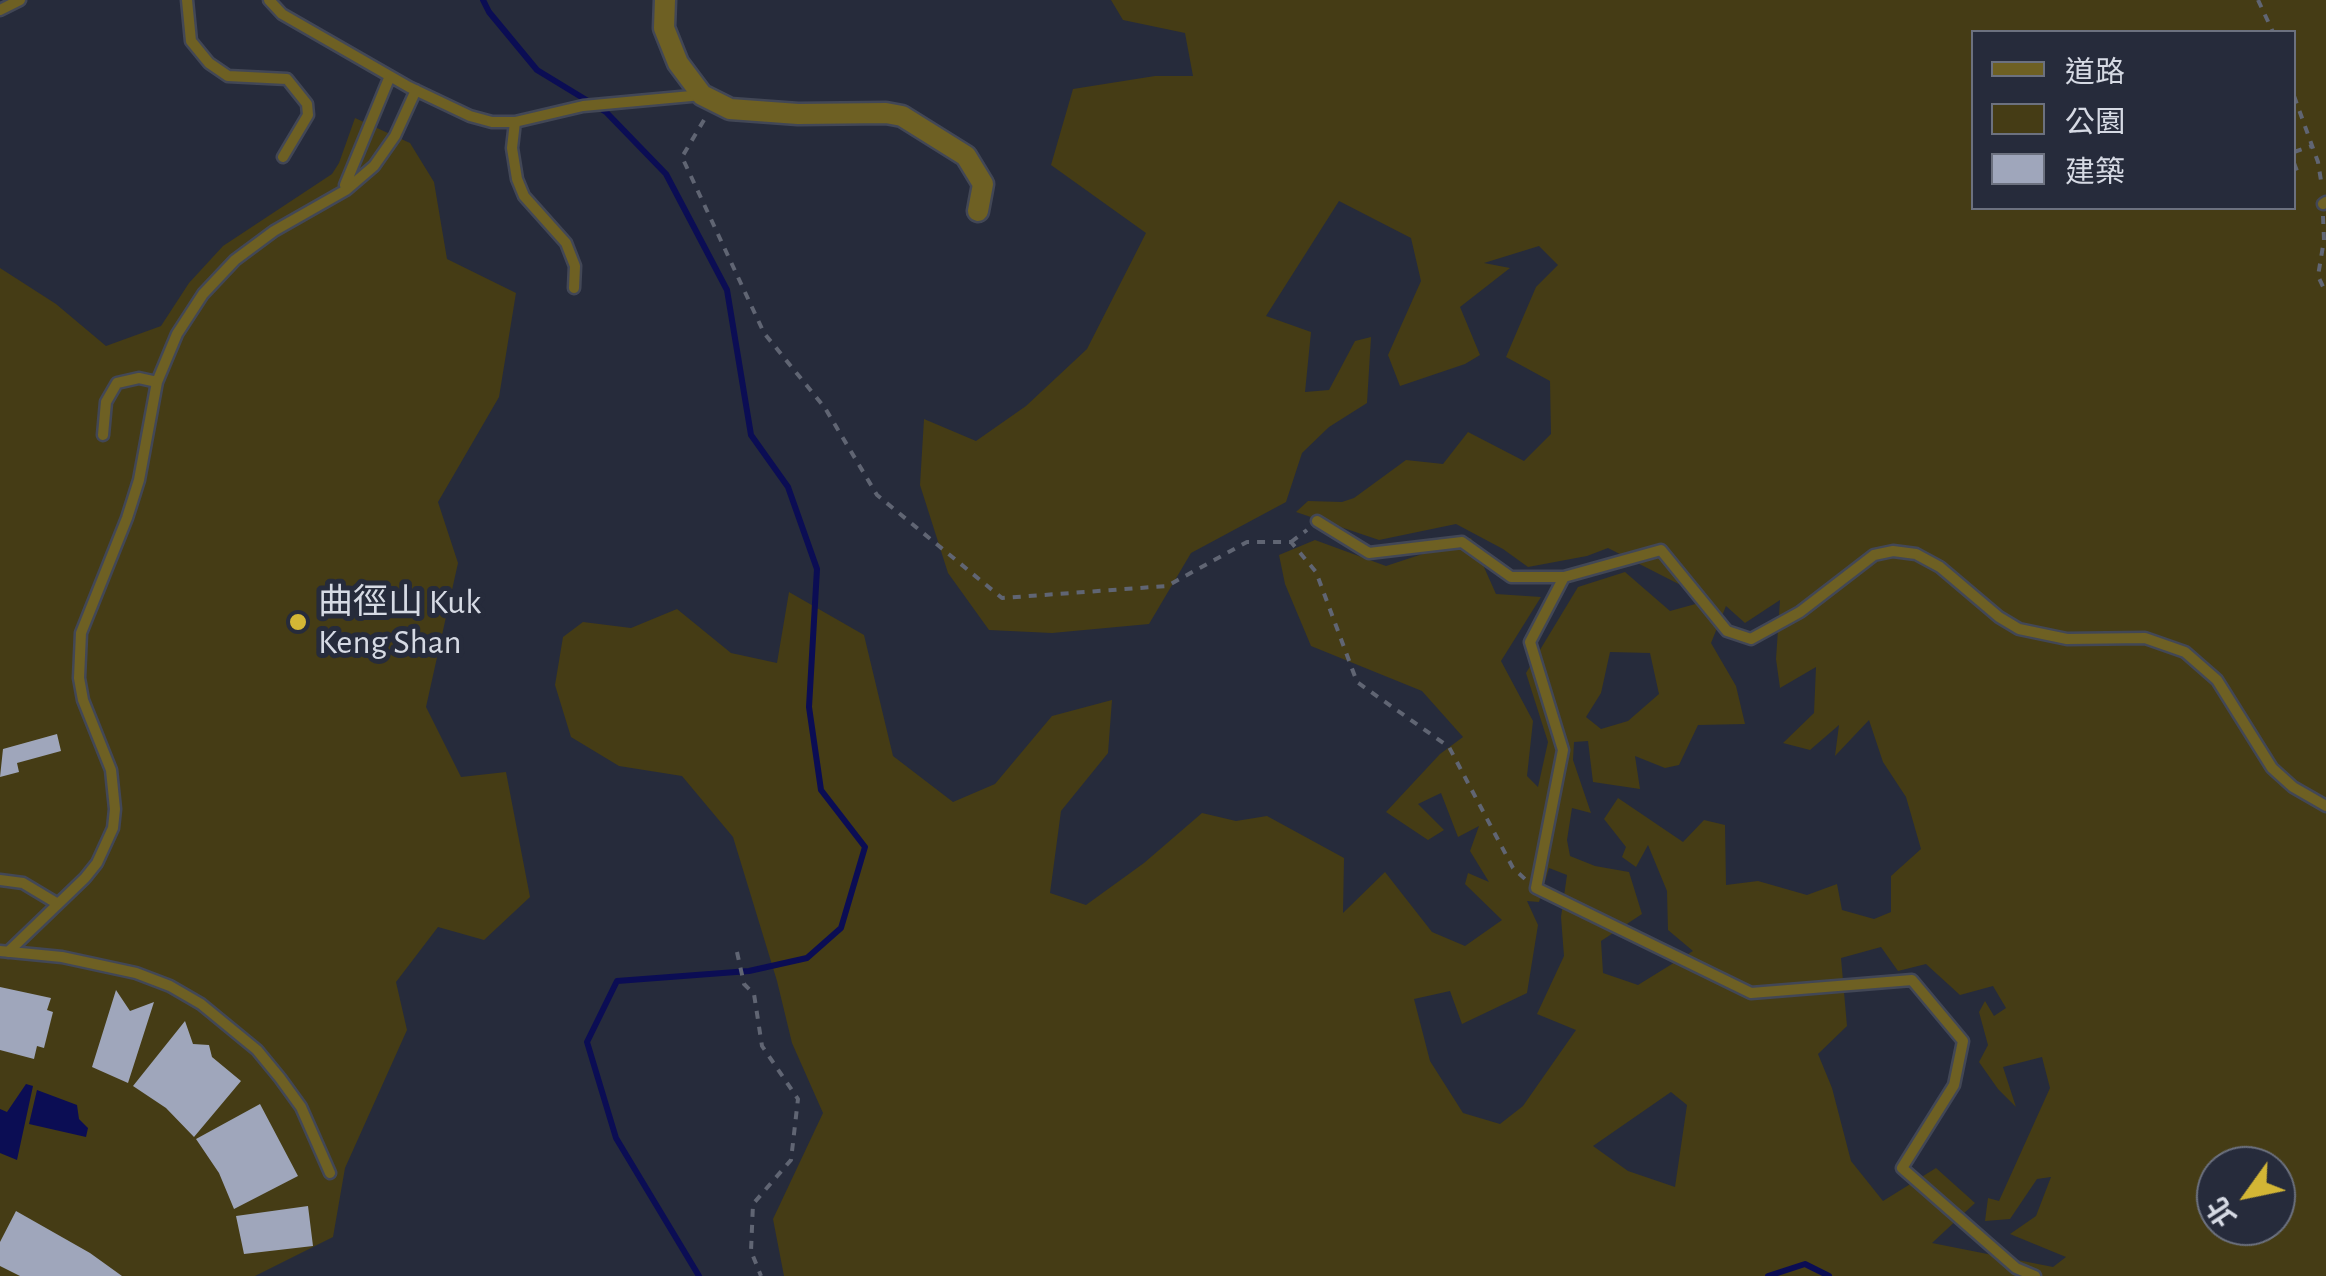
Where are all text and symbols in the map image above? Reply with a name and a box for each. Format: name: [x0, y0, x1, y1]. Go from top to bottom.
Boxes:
legend: [1971, 30, 2296, 210]
text: 道路: [2065, 58, 2125, 88]
text: 公園: [2065, 108, 2125, 138]
text: 建築: [2065, 158, 2125, 188]
place label: 曲徑山 Kuk Keng Shan: [318, 581, 481, 663]
marker: 曲徑山 Kuk Keng Shan: [287, 611, 309, 633]
north arrow: [2196, 1146, 2296, 1246]
text: 北: [2203, 1192, 2242, 1231]

